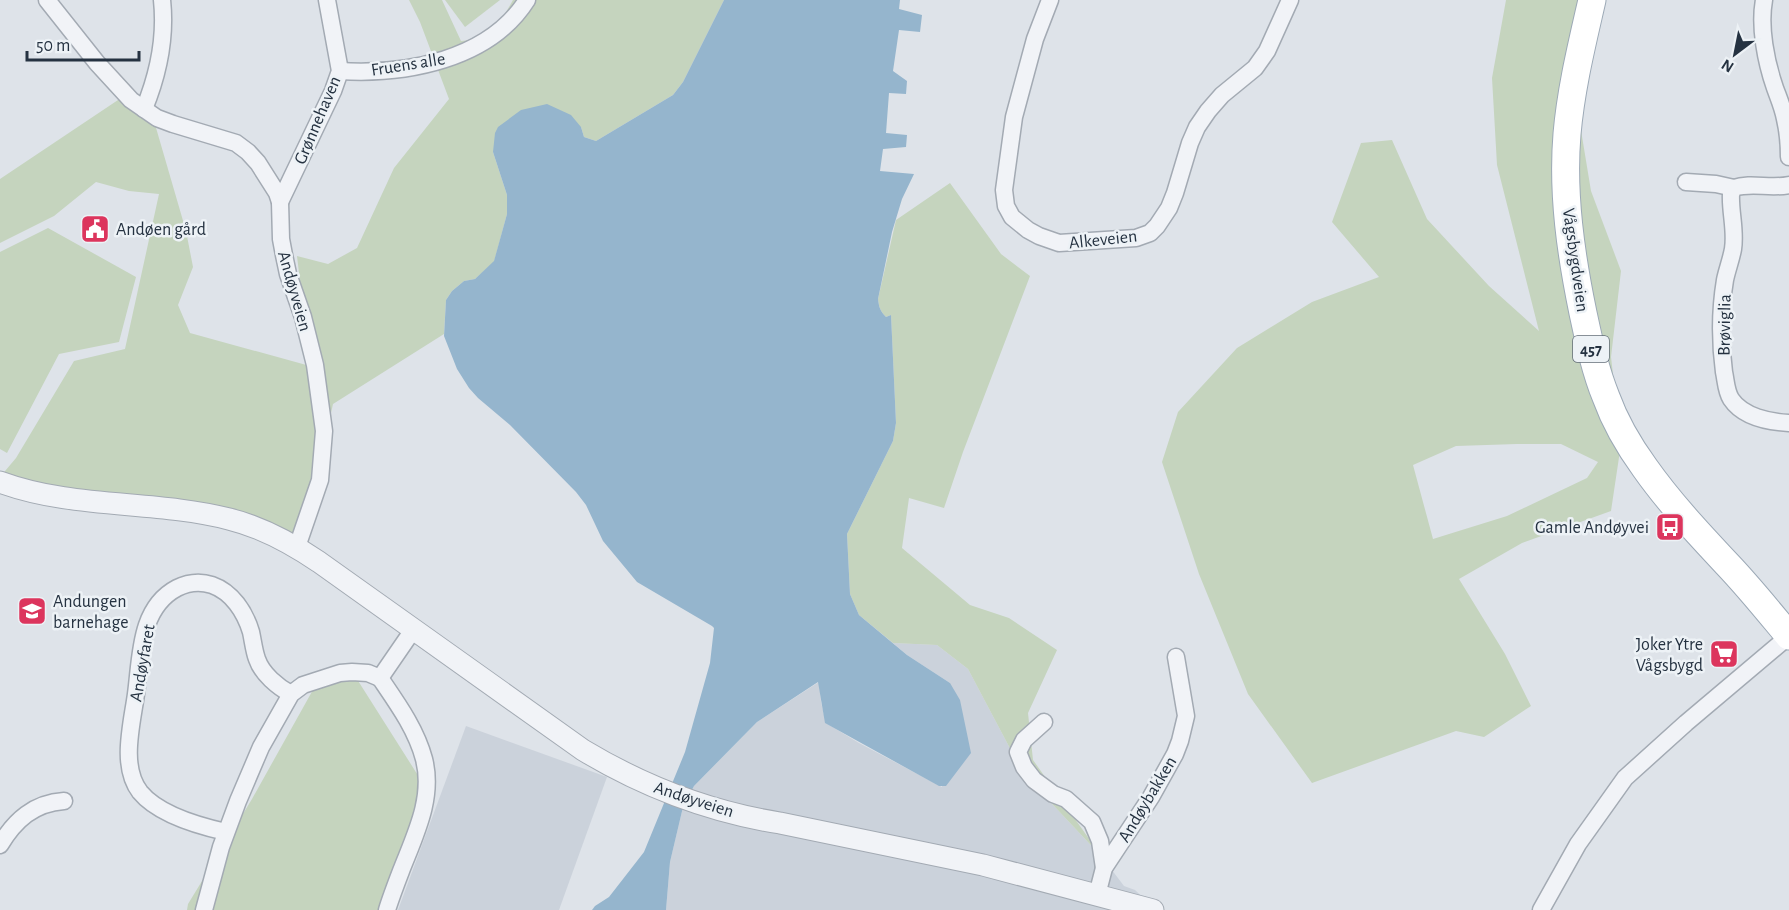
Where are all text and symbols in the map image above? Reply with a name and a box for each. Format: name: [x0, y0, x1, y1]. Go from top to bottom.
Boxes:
scale bar: [27, 24, 140, 62]
north arrow: [1705, 24, 1765, 84]
text: 50 m: [36, 37, 70, 55]
street label: Fruens alle: [370, 50, 447, 80]
text: N: [1719, 56, 1737, 76]
street label: Grønnehaven: [291, 74, 345, 167]
street label: Vågsbygdveien: [1559, 207, 1591, 313]
public building icon: Andøen gård: [79, 213, 111, 245]
place label: Andøen gård: [116, 221, 206, 239]
street label: Alkeveien: [1068, 227, 1138, 253]
street label: Andøyveien: [274, 249, 314, 334]
street label: Brøviglia: [1715, 294, 1735, 356]
road number: 457: [1573, 336, 1609, 362]
bus stop icon: Gamle Andøyvei: [1654, 511, 1686, 543]
place label: Gamle Andøyvei: [1535, 519, 1649, 537]
place label: Andungen barnehage: [53, 593, 129, 632]
school or university icon: Andungen barnehage: [16, 595, 48, 627]
street label: Andøyfaret: [127, 623, 159, 703]
place label: Joker Ytre Vågsbygd: [1636, 636, 1703, 675]
supermarket icon: Joker Ytre Vågsbygd: [1708, 638, 1740, 670]
street label: Andøybakken: [1115, 754, 1180, 845]
street label: Andøyveien: [652, 779, 736, 821]

